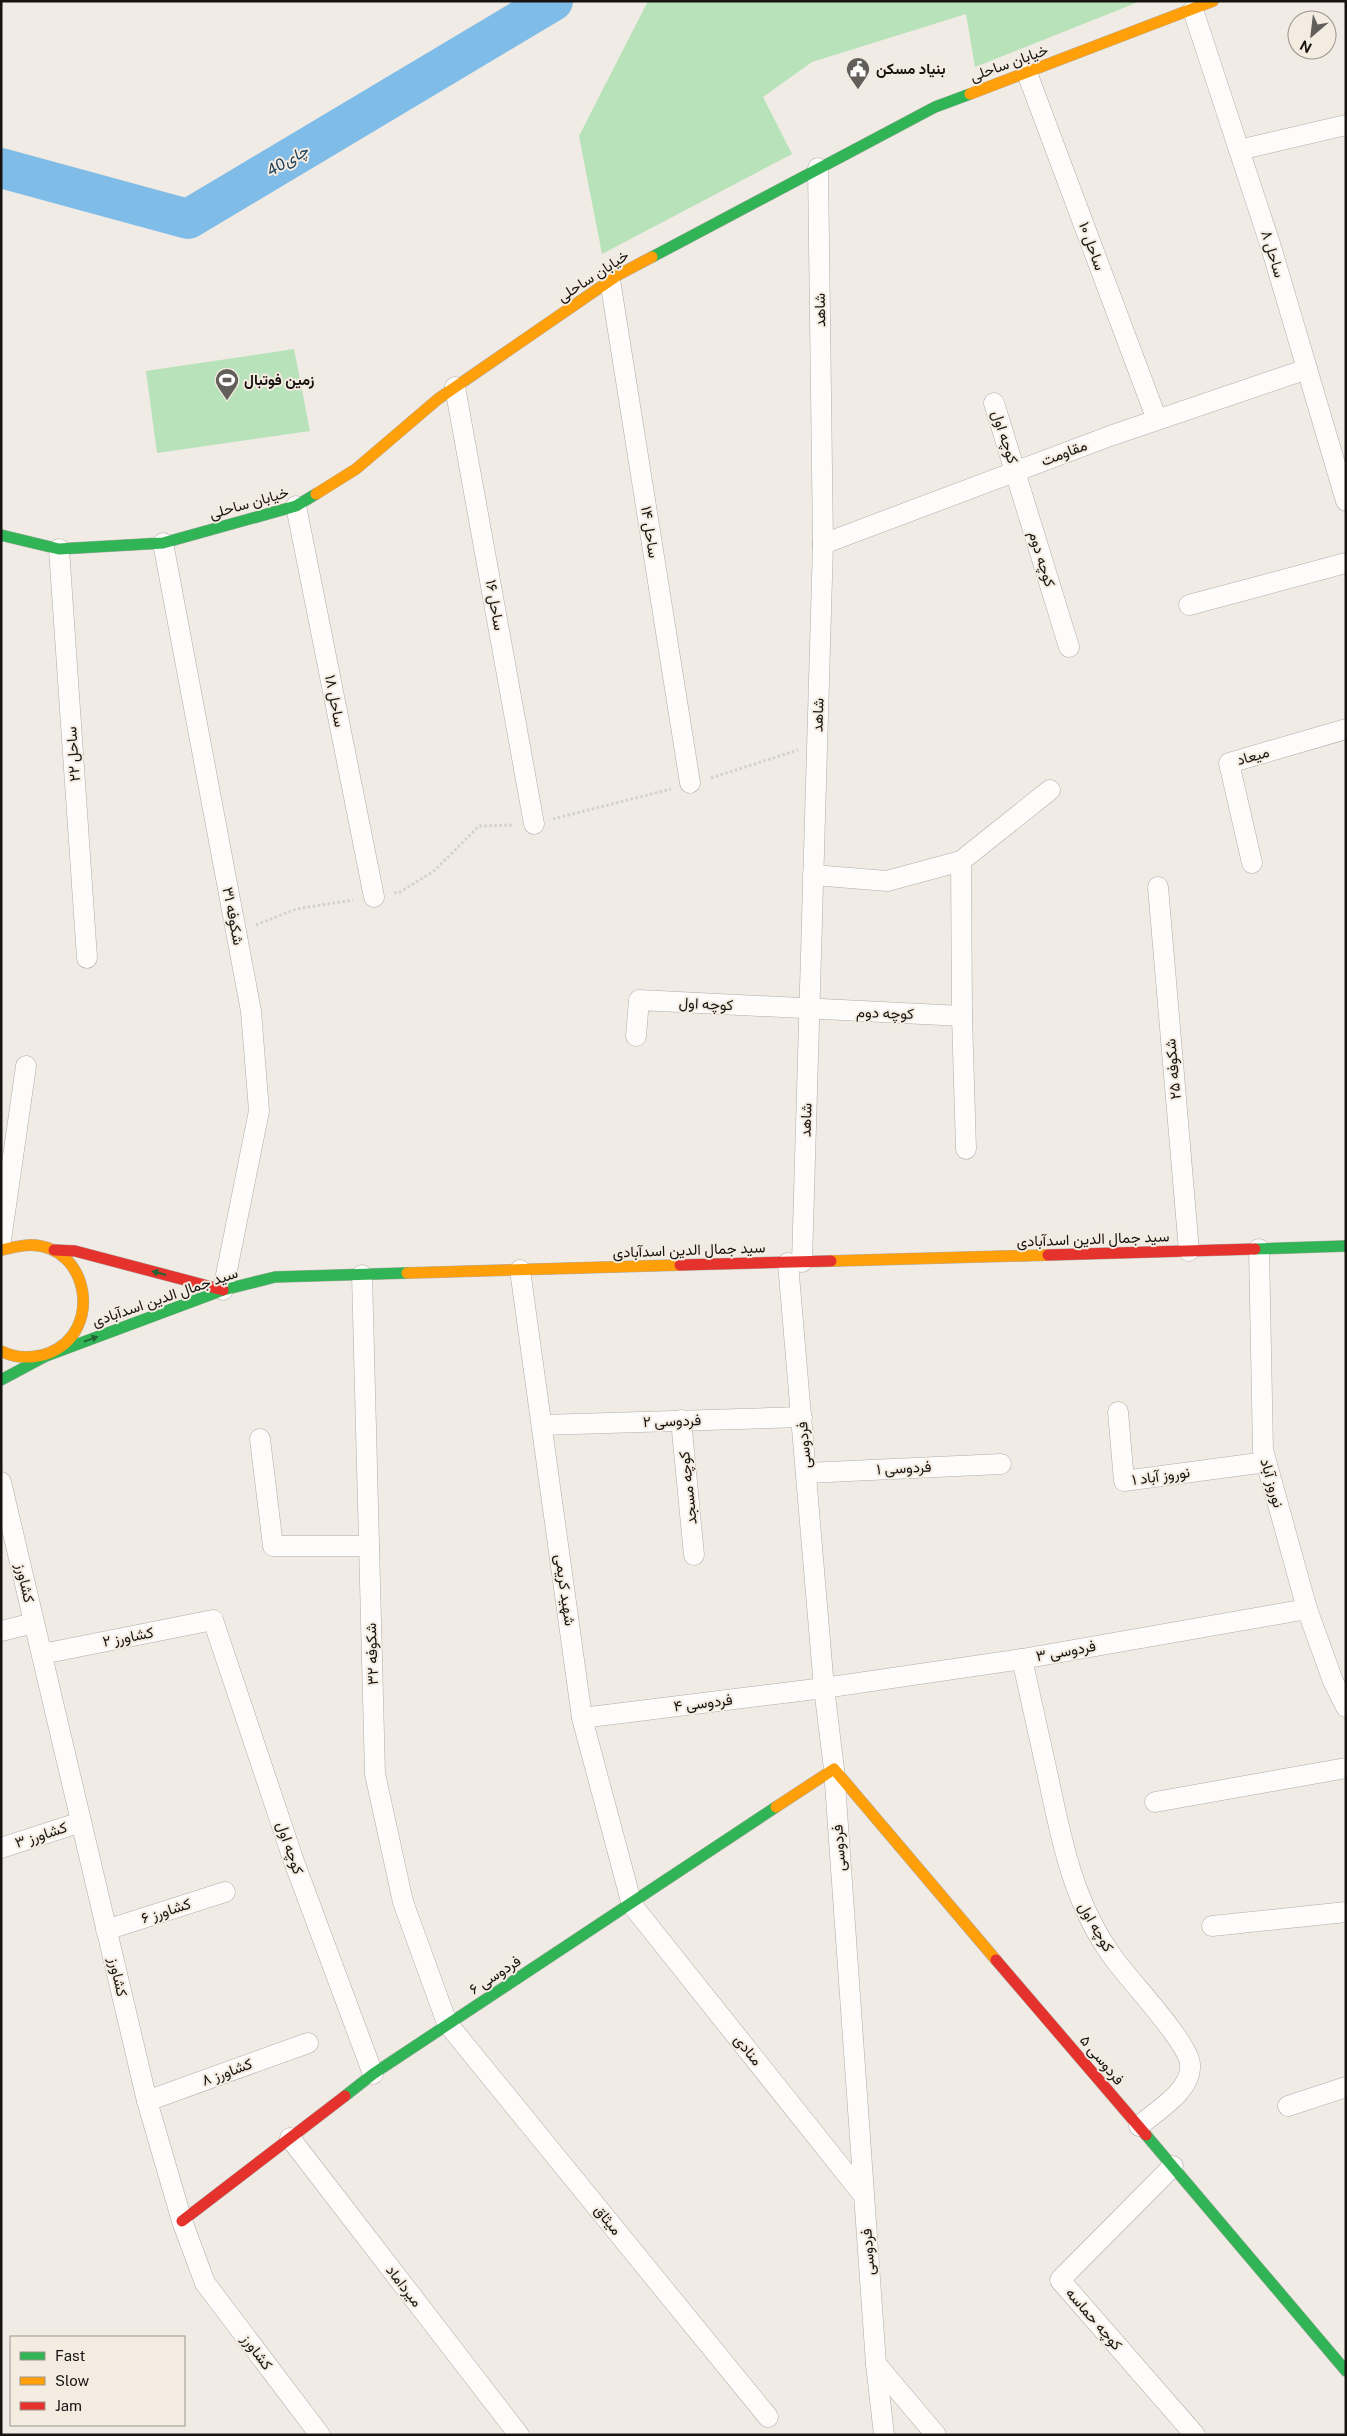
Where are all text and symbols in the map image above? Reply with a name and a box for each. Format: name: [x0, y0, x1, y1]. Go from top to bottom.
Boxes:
north arrow: [1287, 10, 1337, 60]
text: N: [1297, 37, 1314, 56]
street label: خیابان ساحلی: [967, 41, 1051, 86]
public building icon: بنیاد مسکن: [845, 56, 871, 90]
place label: بنیاد مسکن: [876, 60, 946, 78]
water label: 40چای: [263, 140, 314, 182]
street label: ساحل ۱۰: [1075, 219, 1109, 273]
street label: ساحل ۸: [1257, 228, 1289, 280]
street label: خیابان ساحلی: [554, 246, 633, 307]
street label: شاهد: [811, 293, 828, 327]
sports icon: زمین فوتبال: [214, 367, 240, 401]
place label: زمین فوتبال: [244, 371, 315, 389]
street label: کوچه اول: [987, 408, 1022, 466]
street label: مقاومت: [1038, 436, 1090, 470]
street label: خیابان ساحلی: [207, 483, 291, 524]
street label: ساحل ۱۴: [637, 505, 663, 559]
street label: کوچه دوم: [1024, 529, 1059, 590]
street label: ساحل ۱۶: [482, 578, 508, 632]
street label: ساحل ۱۸: [321, 673, 349, 729]
street label: شاهد: [808, 697, 827, 732]
street label: ساحل ۲۲: [62, 726, 84, 782]
street label: میعاد: [1235, 743, 1271, 769]
street label: شکوفه ۳۱: [219, 885, 247, 947]
street label: کوچه اول: [678, 994, 734, 1015]
street label: کوچه دوم: [856, 1003, 914, 1024]
street label: شکوفه ۲۵: [1161, 1038, 1185, 1100]
street label: شاهد: [796, 1102, 815, 1137]
street label: سید جمال الدین اسدآبادی: [1016, 1227, 1170, 1252]
street label: سید جمال الدین اسدآبادی: [612, 1238, 766, 1263]
street label: سید جمال الدین اسدآبادی: [90, 1264, 241, 1331]
one-way arrow: [152, 1269, 167, 1277]
one-way arrow: [84, 1335, 99, 1342]
street label: فردوسی ۲: [643, 1411, 702, 1432]
street label: فردوسی: [793, 1421, 816, 1469]
street label: کوچه مسجد: [675, 1450, 702, 1526]
street label: نوروز آباد: [1256, 1456, 1288, 1510]
street label: فردوسی ۱: [876, 1458, 932, 1479]
street label: نوروز آباد ۱: [1131, 1463, 1191, 1489]
street label: شهید کریمی: [550, 1553, 579, 1627]
street label: کشاورز: [12, 1561, 38, 1605]
street label: شکوفه ۳۲: [362, 1622, 382, 1685]
street label: کشاورز ۲: [101, 1623, 155, 1651]
street label: فردوسی ۳: [1035, 1637, 1098, 1666]
street label: فردوسی ۴: [673, 1690, 734, 1717]
street label: کشاورز ۳: [13, 1818, 70, 1852]
street label: کوچه اول: [272, 1819, 307, 1877]
street label: فردوسی: [828, 1824, 851, 1872]
street label: کشاورز ۶: [139, 1894, 193, 1927]
street label: کوچه اول: [1074, 1899, 1118, 1956]
street label: فردوسی ۶: [466, 1952, 525, 1999]
street label: کشاورز: [105, 1955, 131, 1999]
street label: منادی: [729, 2031, 766, 2070]
street label: فردوسی ۵: [1075, 2031, 1128, 2089]
street label: کشاورز ۸: [199, 2054, 255, 2089]
street label: میثاق: [590, 2201, 626, 2239]
street label: فردوسی: [857, 2228, 880, 2276]
street label: میرداماد: [382, 2261, 426, 2311]
street label: کوچه حماسه: [1061, 2284, 1126, 2355]
street label: کشاورز: [237, 2330, 276, 2374]
legend: [10, 2336, 185, 2426]
text: Fast: [55, 2347, 85, 2364]
text: Slow: [55, 2372, 90, 2389]
text: Jam: [55, 2397, 82, 2414]

